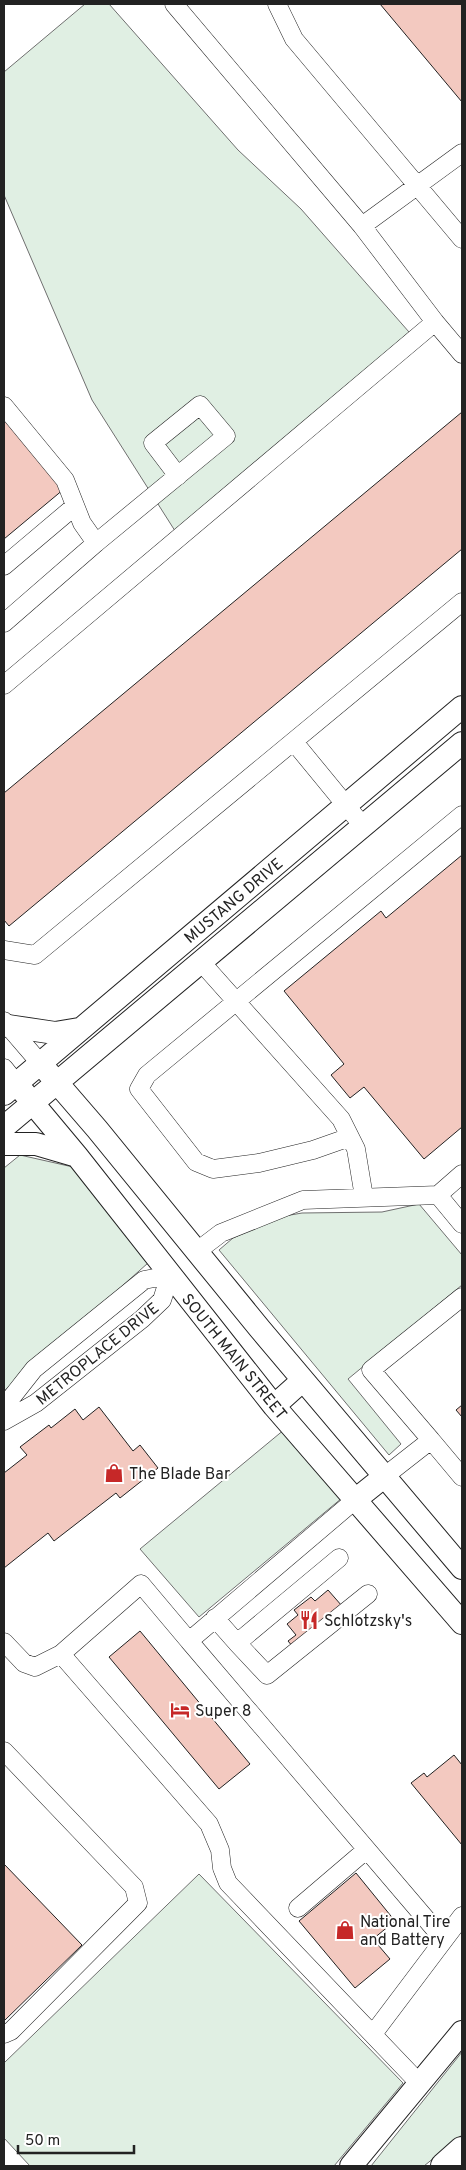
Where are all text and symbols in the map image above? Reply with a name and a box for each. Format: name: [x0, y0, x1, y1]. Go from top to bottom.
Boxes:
street label: MUSTANG DRIVE: [181, 854, 288, 949]
street label: SOUTH MAIN STREET: [176, 1290, 291, 1424]
street label: METROPLACE DRIVE: [33, 1299, 164, 1410]
shop icon: The Blade Bar: [103, 1462, 125, 1484]
place label: The Blade Bar: [129, 1465, 230, 1485]
restaurant icon: Schlotzsky's: [298, 1609, 320, 1631]
place label: Schlotzsky's: [324, 1612, 412, 1632]
hotel icon: Super 8: [169, 1699, 191, 1721]
place label: Super 8: [195, 1702, 252, 1722]
place label: National Tire and Battery: [360, 1913, 450, 1951]
shop icon: National Tire and Battery: [334, 1919, 356, 1941]
scale bar: [18, 2122, 134, 2154]
text: 50 m: [25, 2132, 60, 2151]

